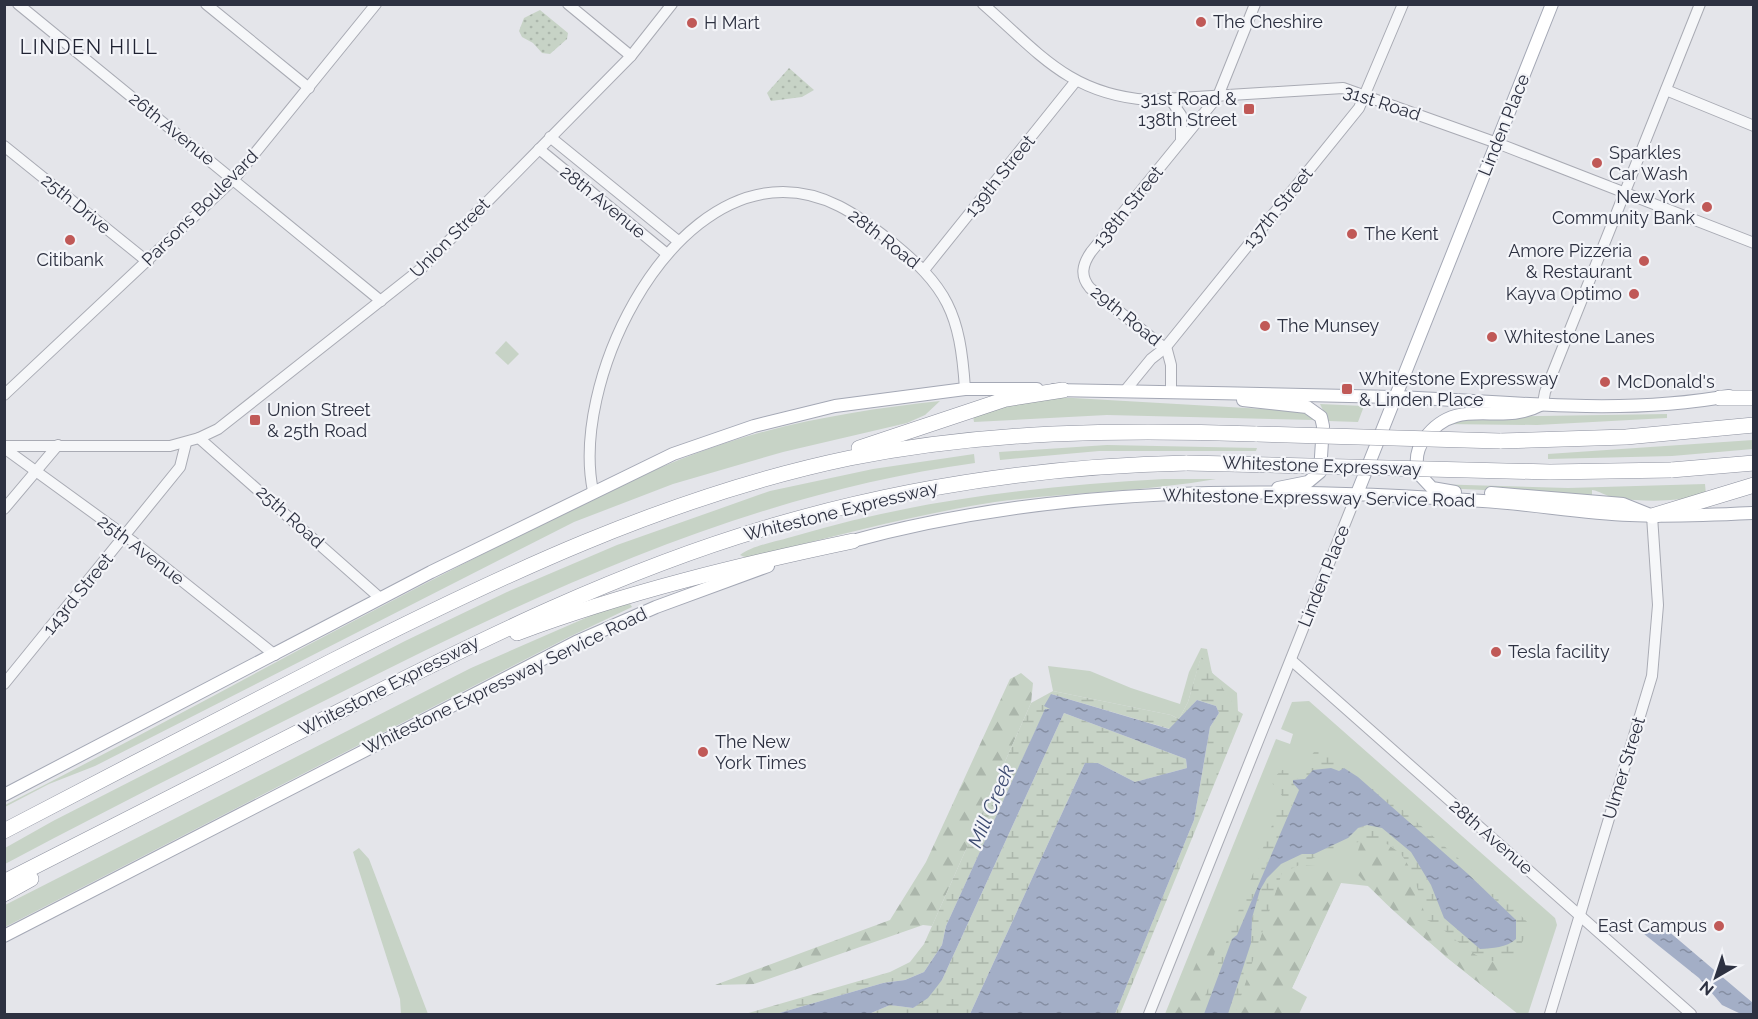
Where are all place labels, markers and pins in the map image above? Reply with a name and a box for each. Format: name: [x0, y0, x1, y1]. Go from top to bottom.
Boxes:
place label: The Cheshire: [1213, 11, 1323, 32]
place label: H Mart: [704, 12, 760, 33]
marker: The Cheshire: [1194, 15, 1208, 29]
marker: H Mart: [685, 16, 699, 30]
place label: 31st Road & 138th Street: [1138, 88, 1237, 130]
marker: 31st Road & 138th Street: [1242, 102, 1256, 116]
place label: Sparkles Car Wash: [1609, 142, 1688, 184]
marker: Sparkles Car Wash: [1590, 156, 1604, 170]
place label: New York Community Bank: [1552, 186, 1695, 228]
marker: New York Community Bank: [1700, 200, 1714, 214]
place label: The Kent: [1364, 223, 1439, 244]
marker: The Kent: [1345, 227, 1359, 241]
marker: Citibank: [63, 233, 77, 247]
place label: Amore Pizzeria & Restaurant: [1508, 240, 1632, 282]
place label: Citibank: [36, 249, 104, 270]
marker: Amore Pizzeria & Restaurant: [1637, 254, 1651, 268]
place label: Kayva Optimo: [1506, 283, 1622, 304]
marker: Kayva Optimo: [1627, 287, 1641, 301]
place label: The Munsey: [1277, 315, 1380, 336]
marker: The Munsey: [1258, 319, 1272, 333]
place label: Whitestone Lanes: [1504, 326, 1655, 347]
marker: Whitestone Lanes: [1485, 330, 1499, 344]
place label: Whitestone Expressway & Linden Place: [1359, 368, 1558, 410]
place label: McDonald's: [1617, 371, 1715, 392]
marker: McDonald's: [1598, 375, 1612, 389]
marker: Whitestone Expressway & Linden Place: [1340, 382, 1354, 396]
place label: Union Street & 25th Road: [267, 399, 371, 441]
marker: Union Street & 25th Road: [248, 413, 262, 427]
place label: Tesla facility: [1508, 641, 1610, 662]
marker: Tesla facility: [1489, 645, 1503, 659]
place label: The New York Times: [715, 731, 807, 773]
marker: The New York Times: [696, 745, 710, 759]
place label: East Campus: [1598, 915, 1707, 936]
marker: East Campus: [1712, 919, 1726, 933]

